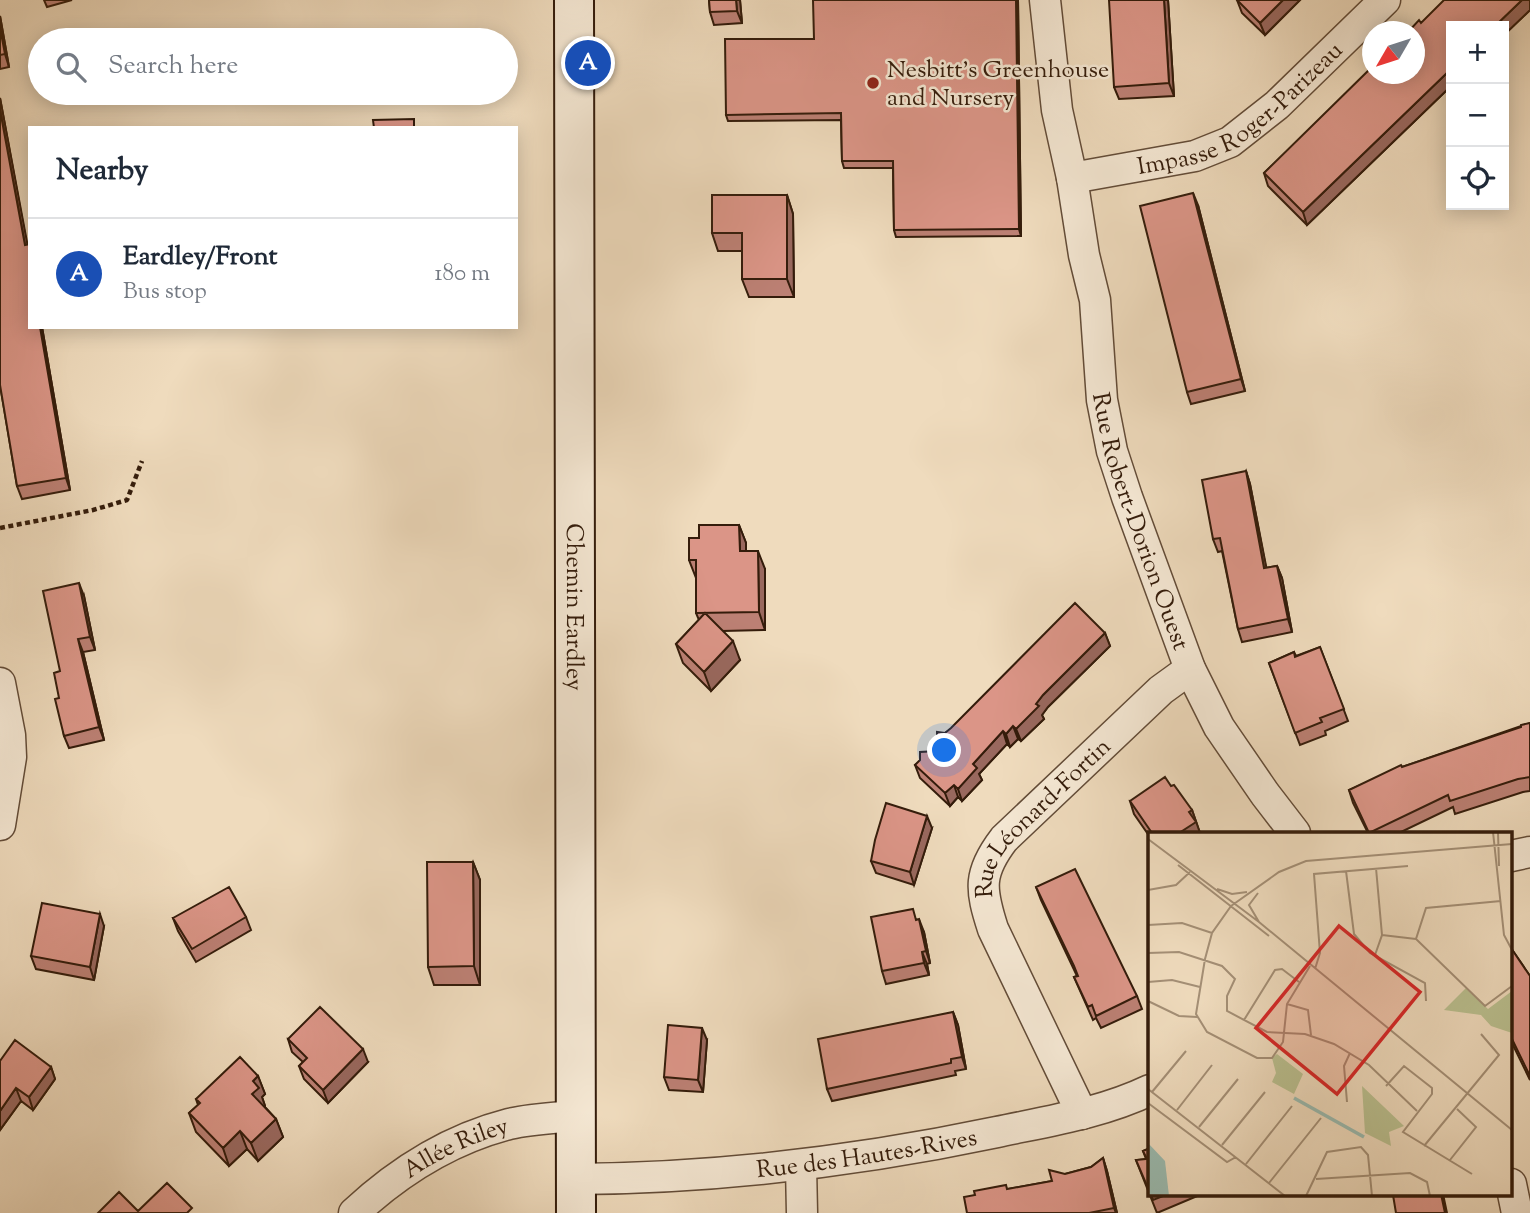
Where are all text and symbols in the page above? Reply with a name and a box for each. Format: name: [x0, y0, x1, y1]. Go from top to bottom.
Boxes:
north arrow: [1362, 21, 1425, 84]
map controls: [1446, 21, 1509, 210]
button: +: [1446, 21, 1509, 84]
search box: [28, 28, 518, 105]
street label: Impasse Roger-Parizeau: [1135, 35, 1351, 185]
pin: A: [565, 37, 611, 89]
icon: search: [52, 48, 90, 86]
text: Search here: [108, 48, 238, 85]
place label: Nesbitt's Greenhouse and Nursery: [887, 54, 1109, 116]
marker: Nesbitt's Greenhouse and Nursery: [865, 75, 881, 91]
button: −: [1446, 84, 1509, 147]
button: locate: [1446, 147, 1509, 210]
text: Nearby: [56, 150, 148, 193]
text: Eardley/Front: [123, 239, 277, 276]
text: A: [70, 258, 88, 291]
text: 180 m: [435, 258, 490, 291]
text: Bus stop: [123, 276, 207, 309]
street label: Rue Robert-Dorion Ouest: [1082, 390, 1197, 655]
street label: Chemin Eardley: [556, 523, 590, 691]
street label: Rue Léonard-Fortin: [968, 731, 1119, 899]
your location: [927, 733, 961, 767]
inset map: [1148, 832, 1512, 1196]
street label: Allée Riley: [397, 1110, 513, 1188]
street label: Rue des Hautes-Rives: [755, 1122, 980, 1188]

